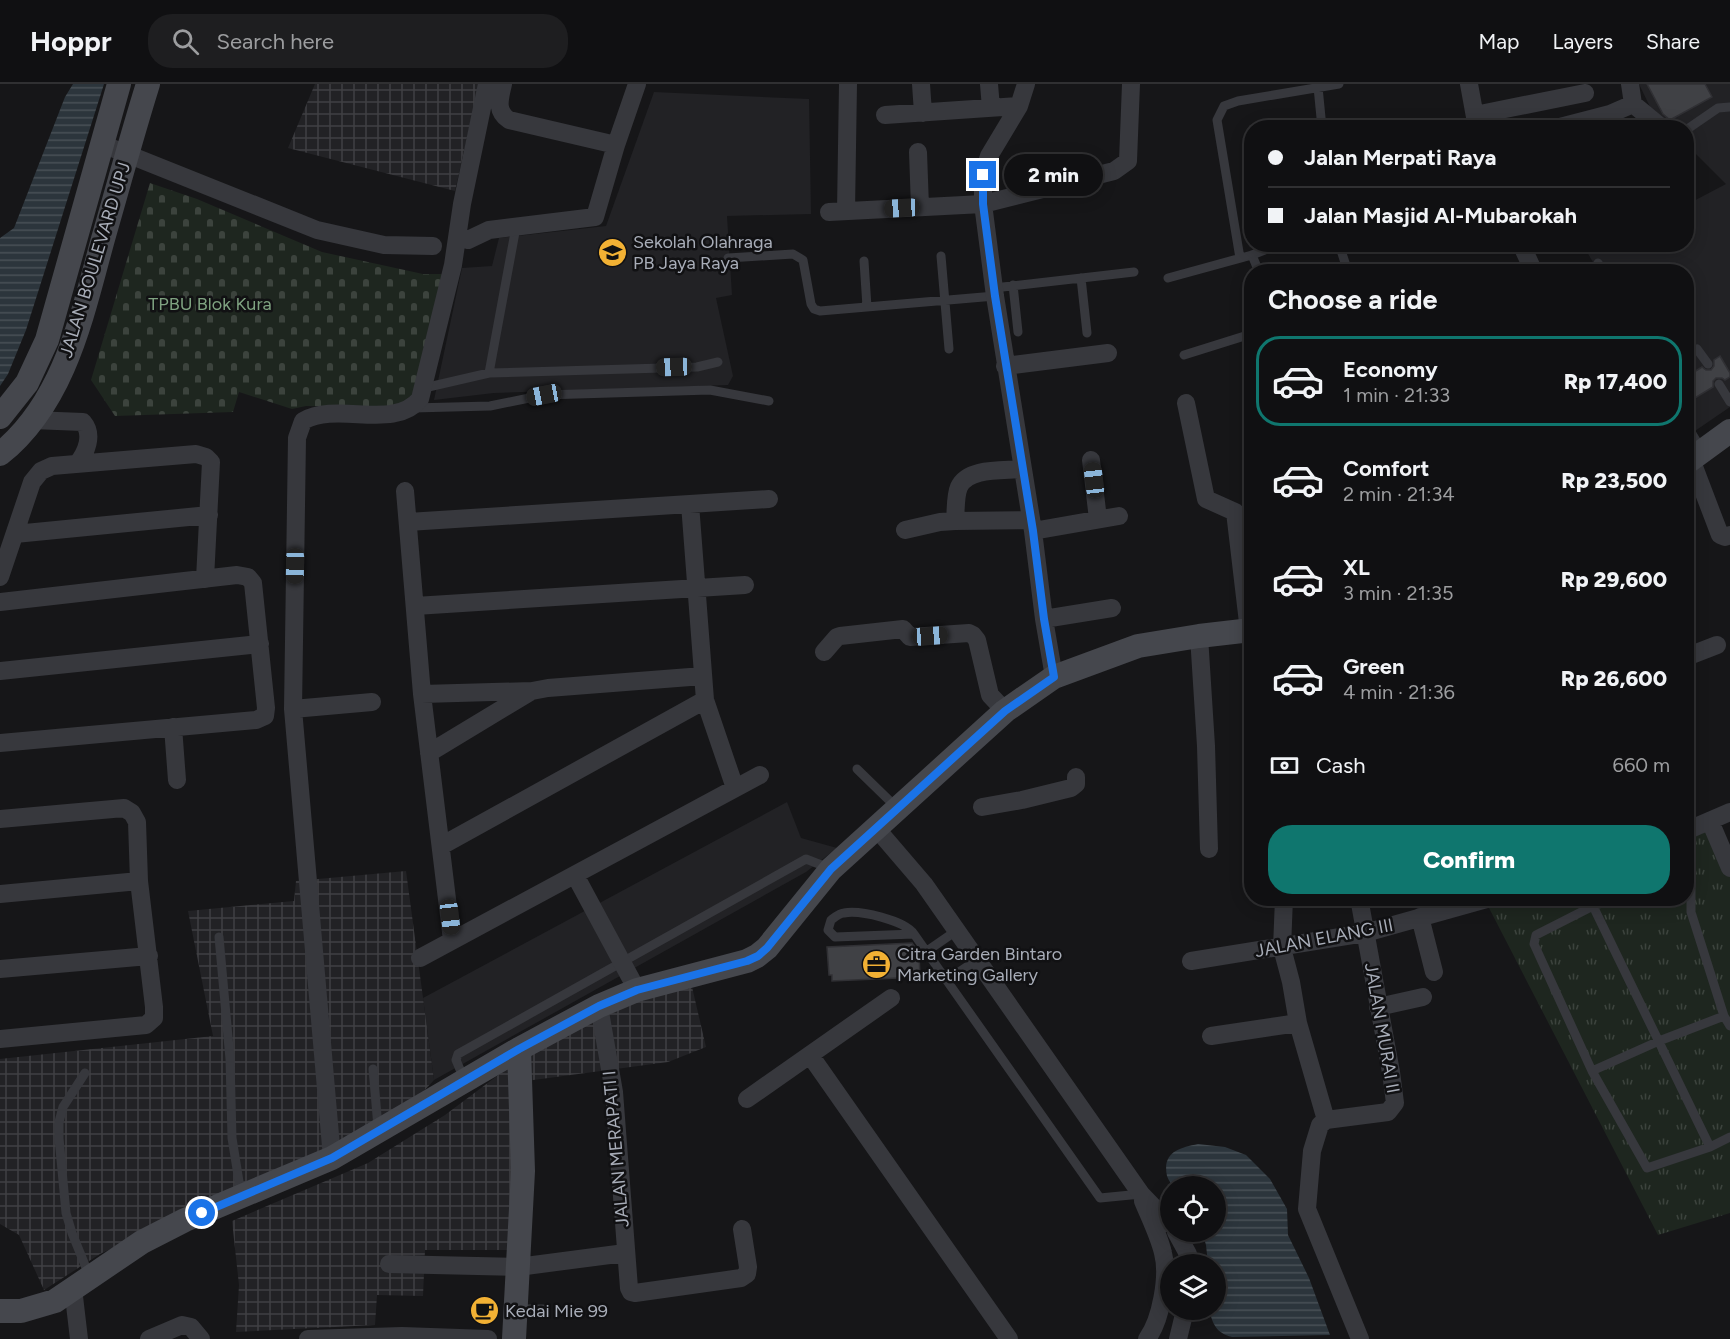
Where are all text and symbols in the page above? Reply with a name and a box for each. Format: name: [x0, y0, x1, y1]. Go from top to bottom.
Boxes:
search box: [148, 14, 568, 68]
text: Hoppr: [30, 24, 112, 58]
icon: search: [169, 25, 202, 58]
text: Search here: [217, 28, 334, 55]
text: Map: [1479, 29, 1519, 54]
text: Layers: [1552, 29, 1613, 54]
text: Share: [1646, 29, 1700, 54]
text: Jalan Merpati Raya: [1304, 144, 1497, 171]
callout: 2 min: [1004, 154, 1103, 196]
street label: JALAN BOULEVARD UPJ: [55, 159, 135, 361]
route end: [969, 161, 996, 188]
text: 2 min: [1028, 163, 1079, 187]
car: [884, 198, 920, 218]
text: Jalan Masjid Al-Mubarokah: [1304, 202, 1577, 229]
place label: Sekolah Olahraga PB Jaya Raya: [633, 231, 773, 274]
school or university icon: Sekolah Olahraga PB Jaya Raya: [596, 236, 628, 268]
text: Choose a ride: [1268, 283, 1437, 316]
park label: TPBU Blok Kura: [148, 293, 272, 315]
icon: car: [1271, 354, 1325, 408]
text: Economy: [1343, 356, 1438, 383]
car: [656, 357, 692, 377]
text: Rp 17,400: [1564, 368, 1667, 395]
car: [525, 383, 563, 407]
text: 1 min · 21:33: [1343, 383, 1450, 407]
icon: car: [1271, 453, 1325, 507]
text: Comfort: [1343, 455, 1429, 482]
car: [1083, 461, 1105, 499]
text: Rp 23,500: [1561, 467, 1667, 494]
text: 2 min · 21:34: [1343, 482, 1455, 506]
car: [286, 548, 304, 584]
icon: car: [1271, 552, 1325, 606]
text: XL: [1343, 554, 1370, 581]
text: Rp 29,600: [1561, 566, 1667, 593]
text: 3 min · 21:35: [1343, 581, 1453, 605]
car: [911, 626, 949, 646]
icon: car: [1271, 651, 1325, 705]
text: Green: [1343, 653, 1405, 680]
text: Rp 26,600: [1561, 665, 1667, 692]
text: 4 min · 21:36: [1343, 680, 1455, 704]
icon: cash: [1268, 749, 1301, 782]
text: Cash: [1316, 752, 1366, 779]
text: 660 m: [1613, 753, 1670, 777]
button: Confirm: [1268, 825, 1670, 894]
car: [439, 898, 461, 936]
street label: JALAN ELANG III: [1253, 914, 1395, 962]
place label: Citra Garden Bintaro Marketing Gallery: [897, 943, 1062, 986]
office icon: Citra Garden Bintaro Marketing Gallery: [860, 948, 892, 980]
street label: JALAN MURAI II: [1360, 961, 1404, 1095]
street label: JALAN MERAPATI I: [598, 1070, 634, 1228]
map controls: [1160, 1176, 1226, 1320]
button: locate: [1160, 1176, 1226, 1242]
route start: [188, 1199, 215, 1226]
button: layers: [1160, 1254, 1226, 1320]
cafe icon: Kedai Mie 99: [468, 1295, 500, 1327]
place label: Kedai Mie 99: [505, 1300, 608, 1322]

